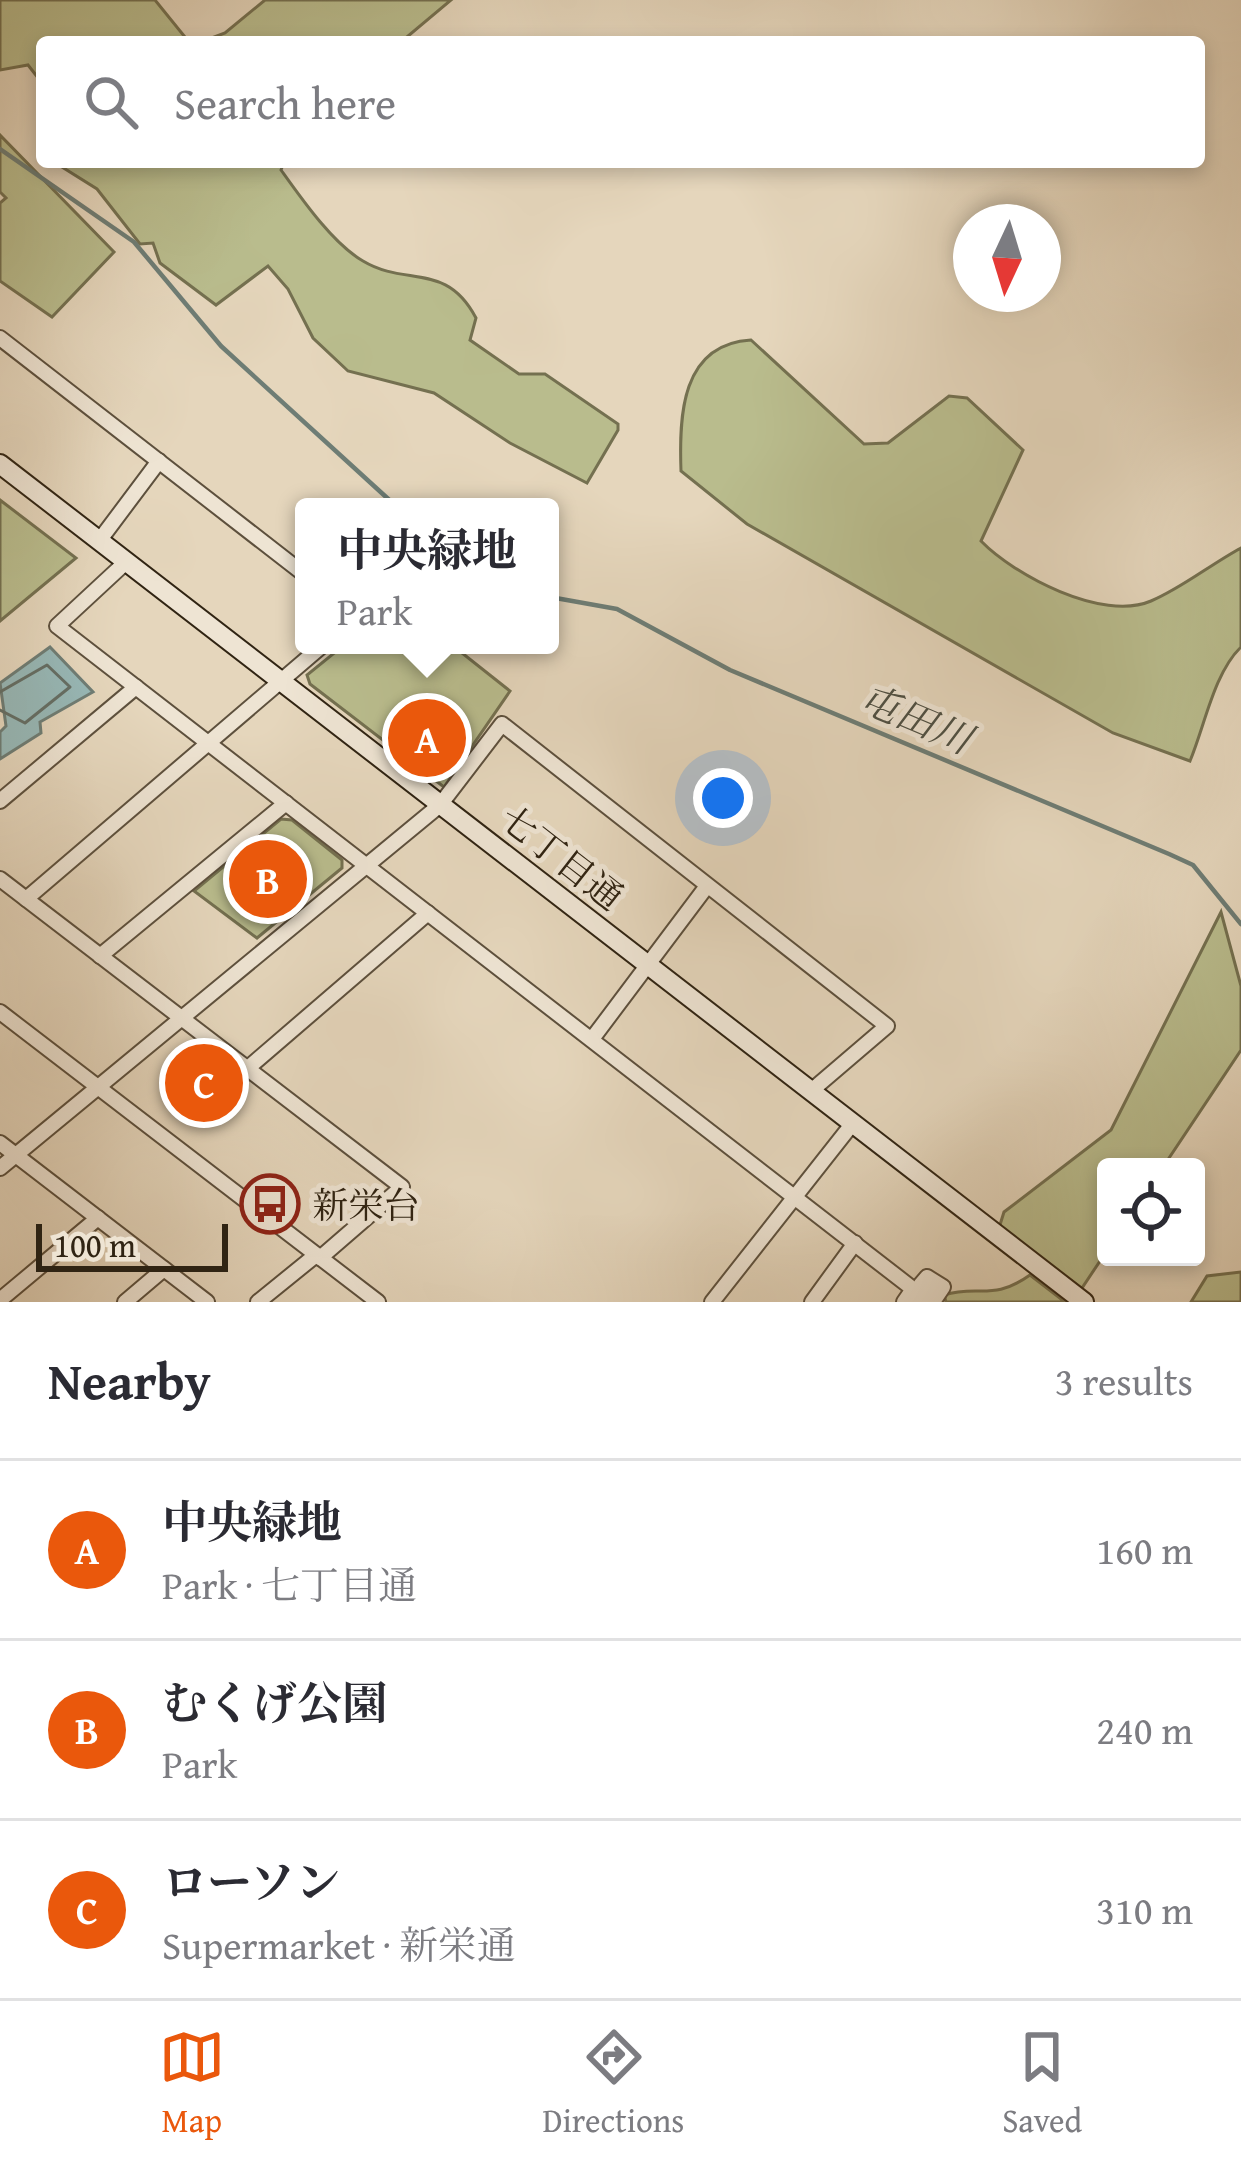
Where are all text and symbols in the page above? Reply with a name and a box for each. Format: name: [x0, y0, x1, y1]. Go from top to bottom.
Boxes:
search box: [36, 36, 1205, 168]
icon: search: [78, 69, 144, 135]
text: Search here: [174, 70, 396, 135]
north arrow: [953, 204, 1061, 312]
popup: [295, 498, 559, 654]
text: 中央緑地: [337, 517, 517, 582]
text: Park: [337, 582, 412, 639]
water label: 屯田川: [851, 669, 985, 769]
pin: A: [388, 693, 466, 783]
your location: [693, 768, 753, 828]
street label: 七丁目通: [489, 792, 635, 922]
pin: B: [229, 834, 307, 924]
pin: C: [165, 1038, 243, 1128]
map controls: [1097, 1158, 1205, 1266]
button: locate: [1097, 1158, 1205, 1266]
bus stop icon: 新栄台: [239, 1173, 301, 1235]
place label: 新栄台: [312, 1178, 420, 1231]
scale bar: [36, 1218, 228, 1271]
text: 100 m: [54, 1221, 136, 1269]
text: Nearby: [48, 1343, 211, 1418]
text: 3 results: [1055, 1352, 1193, 1409]
text: 中央緑地: [162, 1489, 342, 1554]
text: A: [75, 1521, 99, 1578]
text: 160 m: [1096, 1521, 1193, 1578]
text: Park · 七丁目通: [162, 1556, 417, 1613]
text: むくげ公園: [162, 1670, 387, 1735]
text: B: [75, 1701, 99, 1758]
text: 240 m: [1096, 1701, 1193, 1758]
text: Park: [162, 1735, 237, 1792]
text: ローソン: [162, 1849, 340, 1914]
text: C: [76, 1881, 98, 1938]
text: 310 m: [1096, 1881, 1193, 1938]
text: Supermarket · 新栄通: [162, 1916, 516, 1973]
tab: Map: [159, 2024, 225, 2144]
tab: Directions: [543, 2024, 684, 2144]
tab: Saved: [1002, 2024, 1082, 2144]

